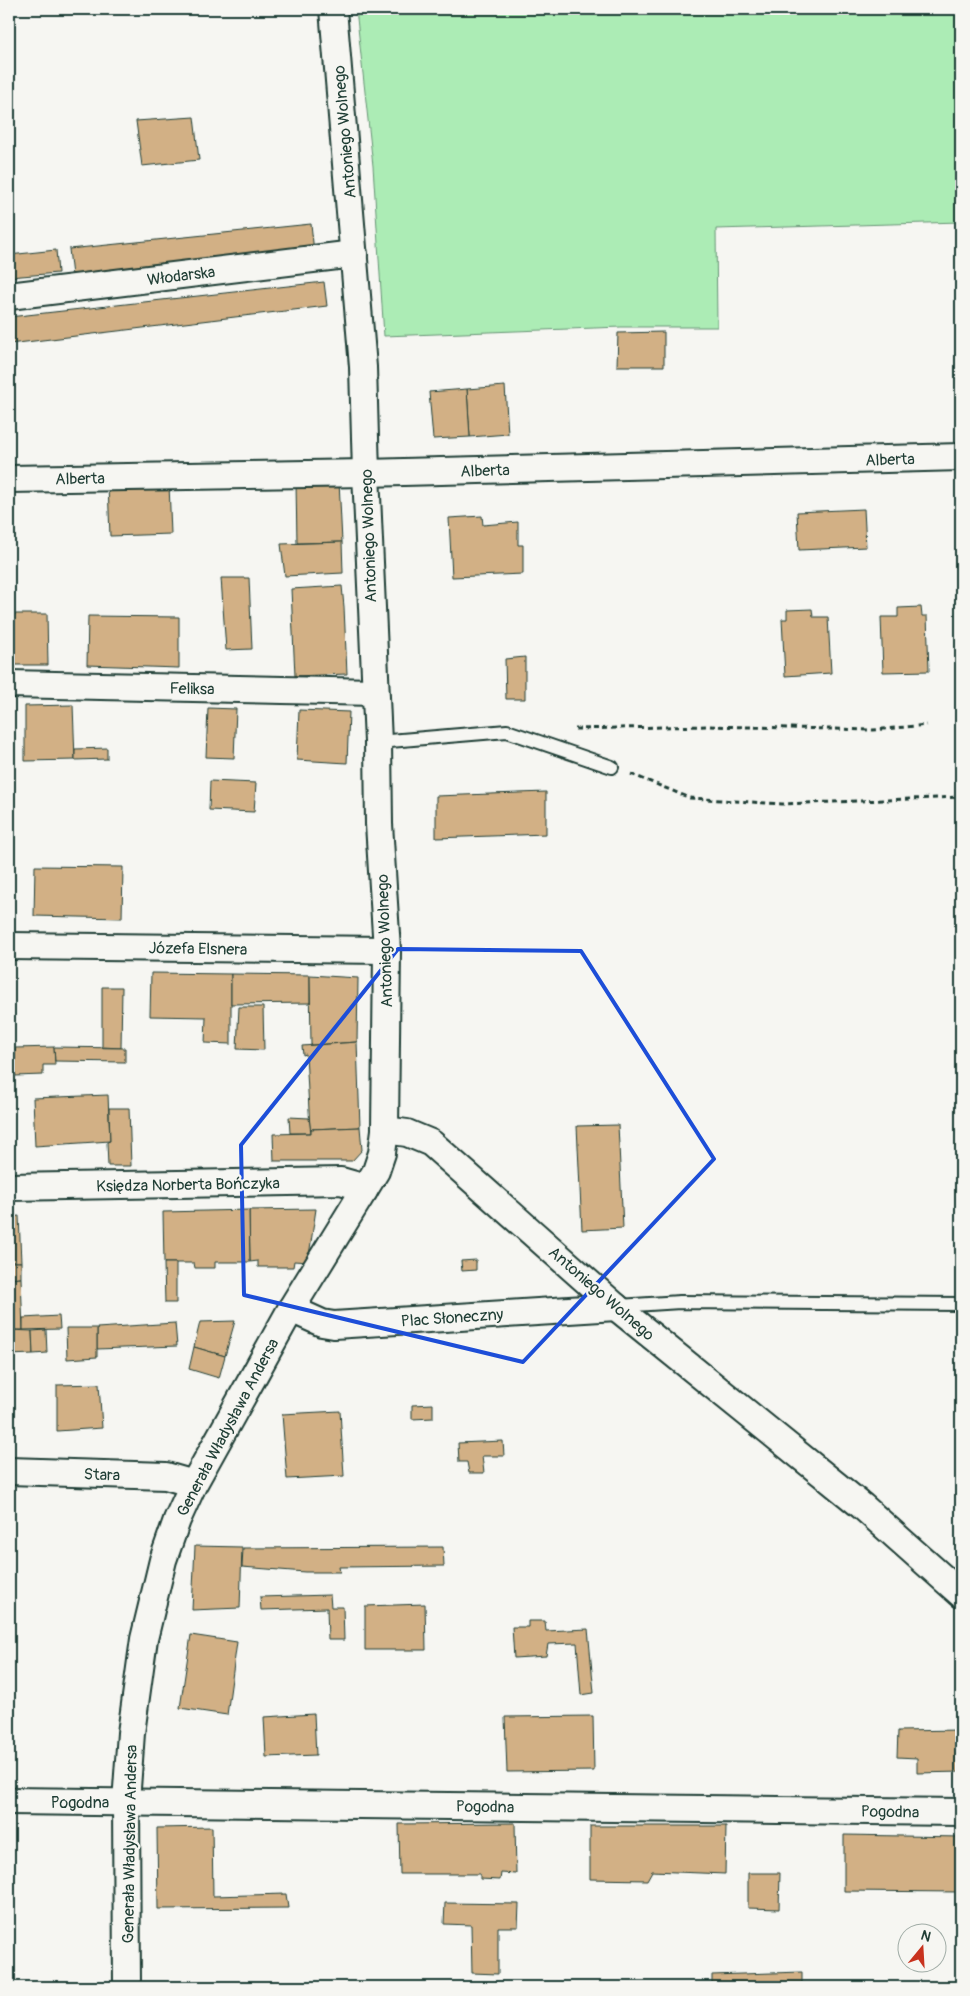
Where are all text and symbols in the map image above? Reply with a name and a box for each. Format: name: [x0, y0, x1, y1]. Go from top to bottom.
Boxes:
street label: Antoniego Wolnego: [329, 64, 361, 199]
street label: Włodarska: [146, 262, 216, 290]
street label: Alberta: [865, 449, 915, 471]
street label: Alberta: [460, 460, 510, 482]
street label: Antoniego Wolnego: [357, 468, 381, 603]
street label: Alberta: [55, 469, 105, 489]
street label: Feliksa: [169, 679, 215, 699]
street label: Antoniego Wolnego: [373, 873, 397, 1008]
street label: Józefa Elsnera: [148, 938, 248, 960]
street label: Księdza Norberta Bończyka: [96, 1173, 280, 1197]
street label: Antoniego Wolnego: [544, 1242, 659, 1345]
street label: Plac Słoneczny: [400, 1304, 504, 1332]
street label: Generała Władysława Andersa: [172, 1335, 283, 1520]
street label: Stara: [83, 1464, 120, 1486]
street label: Generała Władysława Andersa: [118, 1744, 142, 1944]
street label: Pogodna: [51, 1793, 109, 1813]
street label: Pogodna: [456, 1796, 514, 1818]
street label: Pogodna: [861, 1801, 919, 1823]
north arrow: [898, 1924, 948, 1974]
text: N: [919, 1927, 933, 1946]

